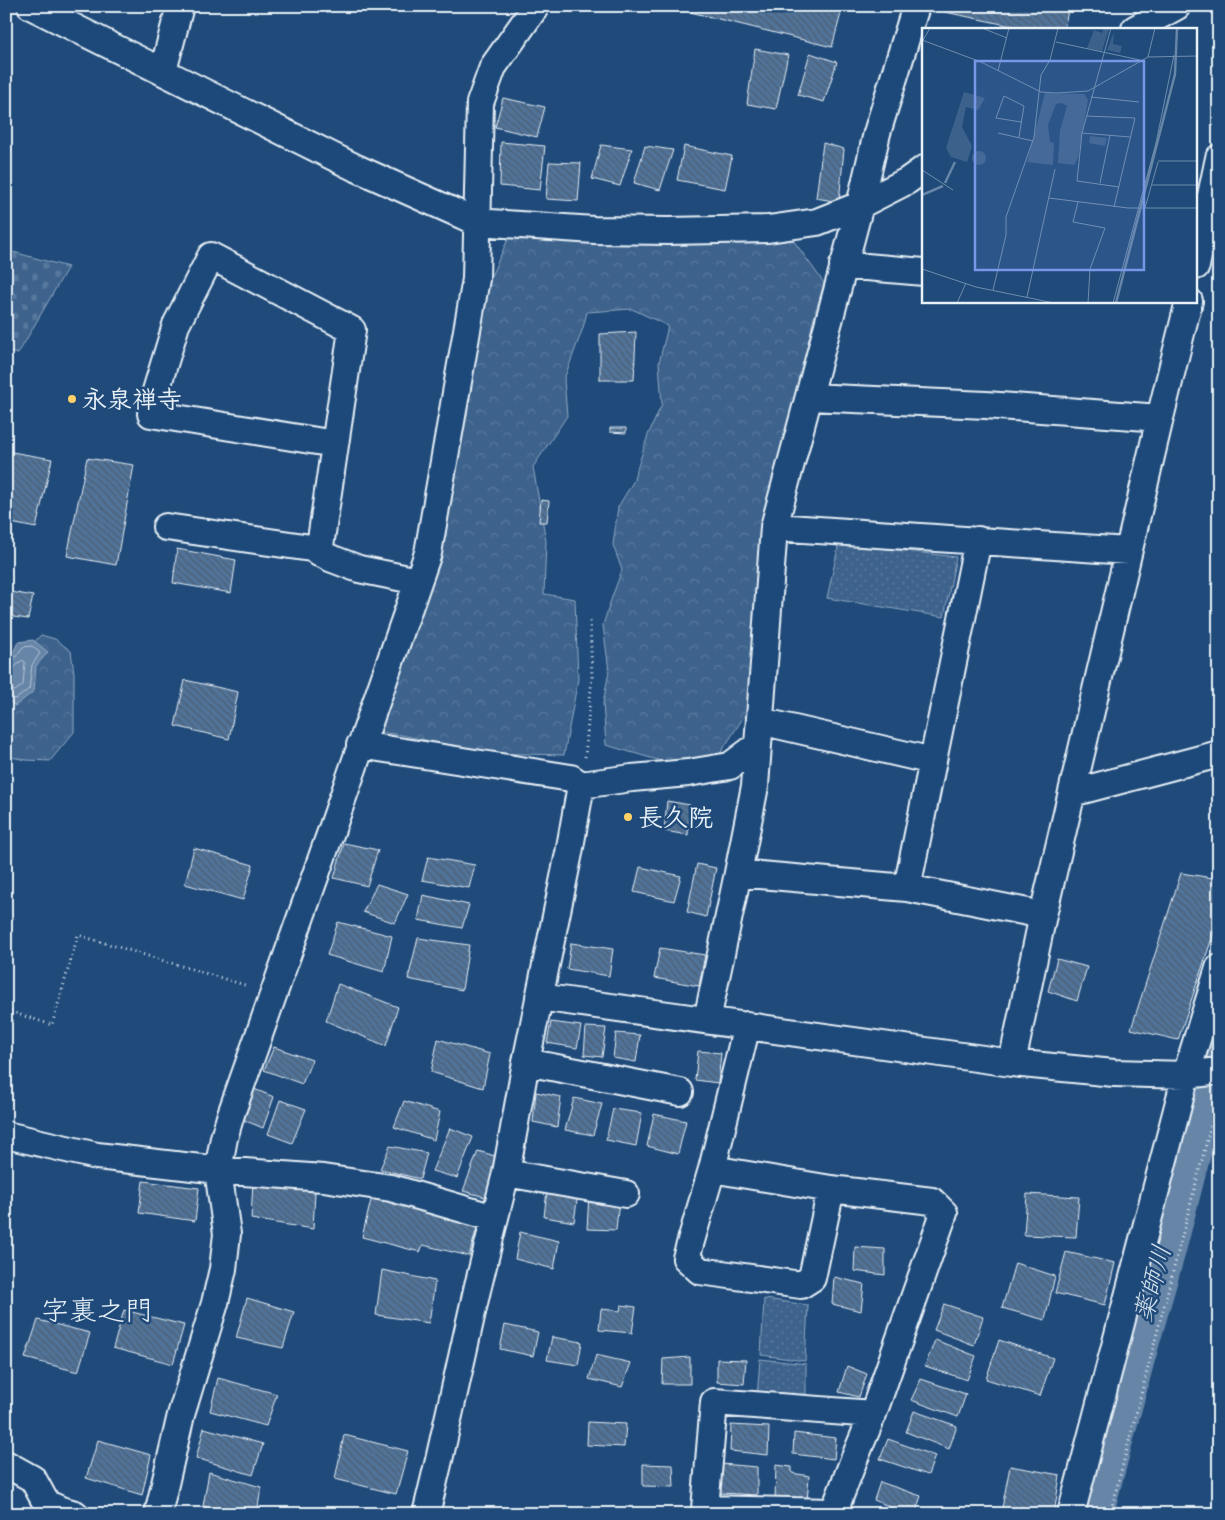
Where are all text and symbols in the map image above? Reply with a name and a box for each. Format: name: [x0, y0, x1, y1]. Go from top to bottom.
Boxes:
inset map: [922, 28, 1198, 302]
place label: 永泉禅寺: [82, 384, 182, 416]
marker: 永泉禅寺: [66, 393, 78, 405]
place label: 長久院: [638, 802, 713, 834]
marker: 長久院: [622, 811, 634, 823]
water label: 薬師川: [1126, 1241, 1179, 1325]
district label: 字裏之門: [41, 1293, 153, 1328]

